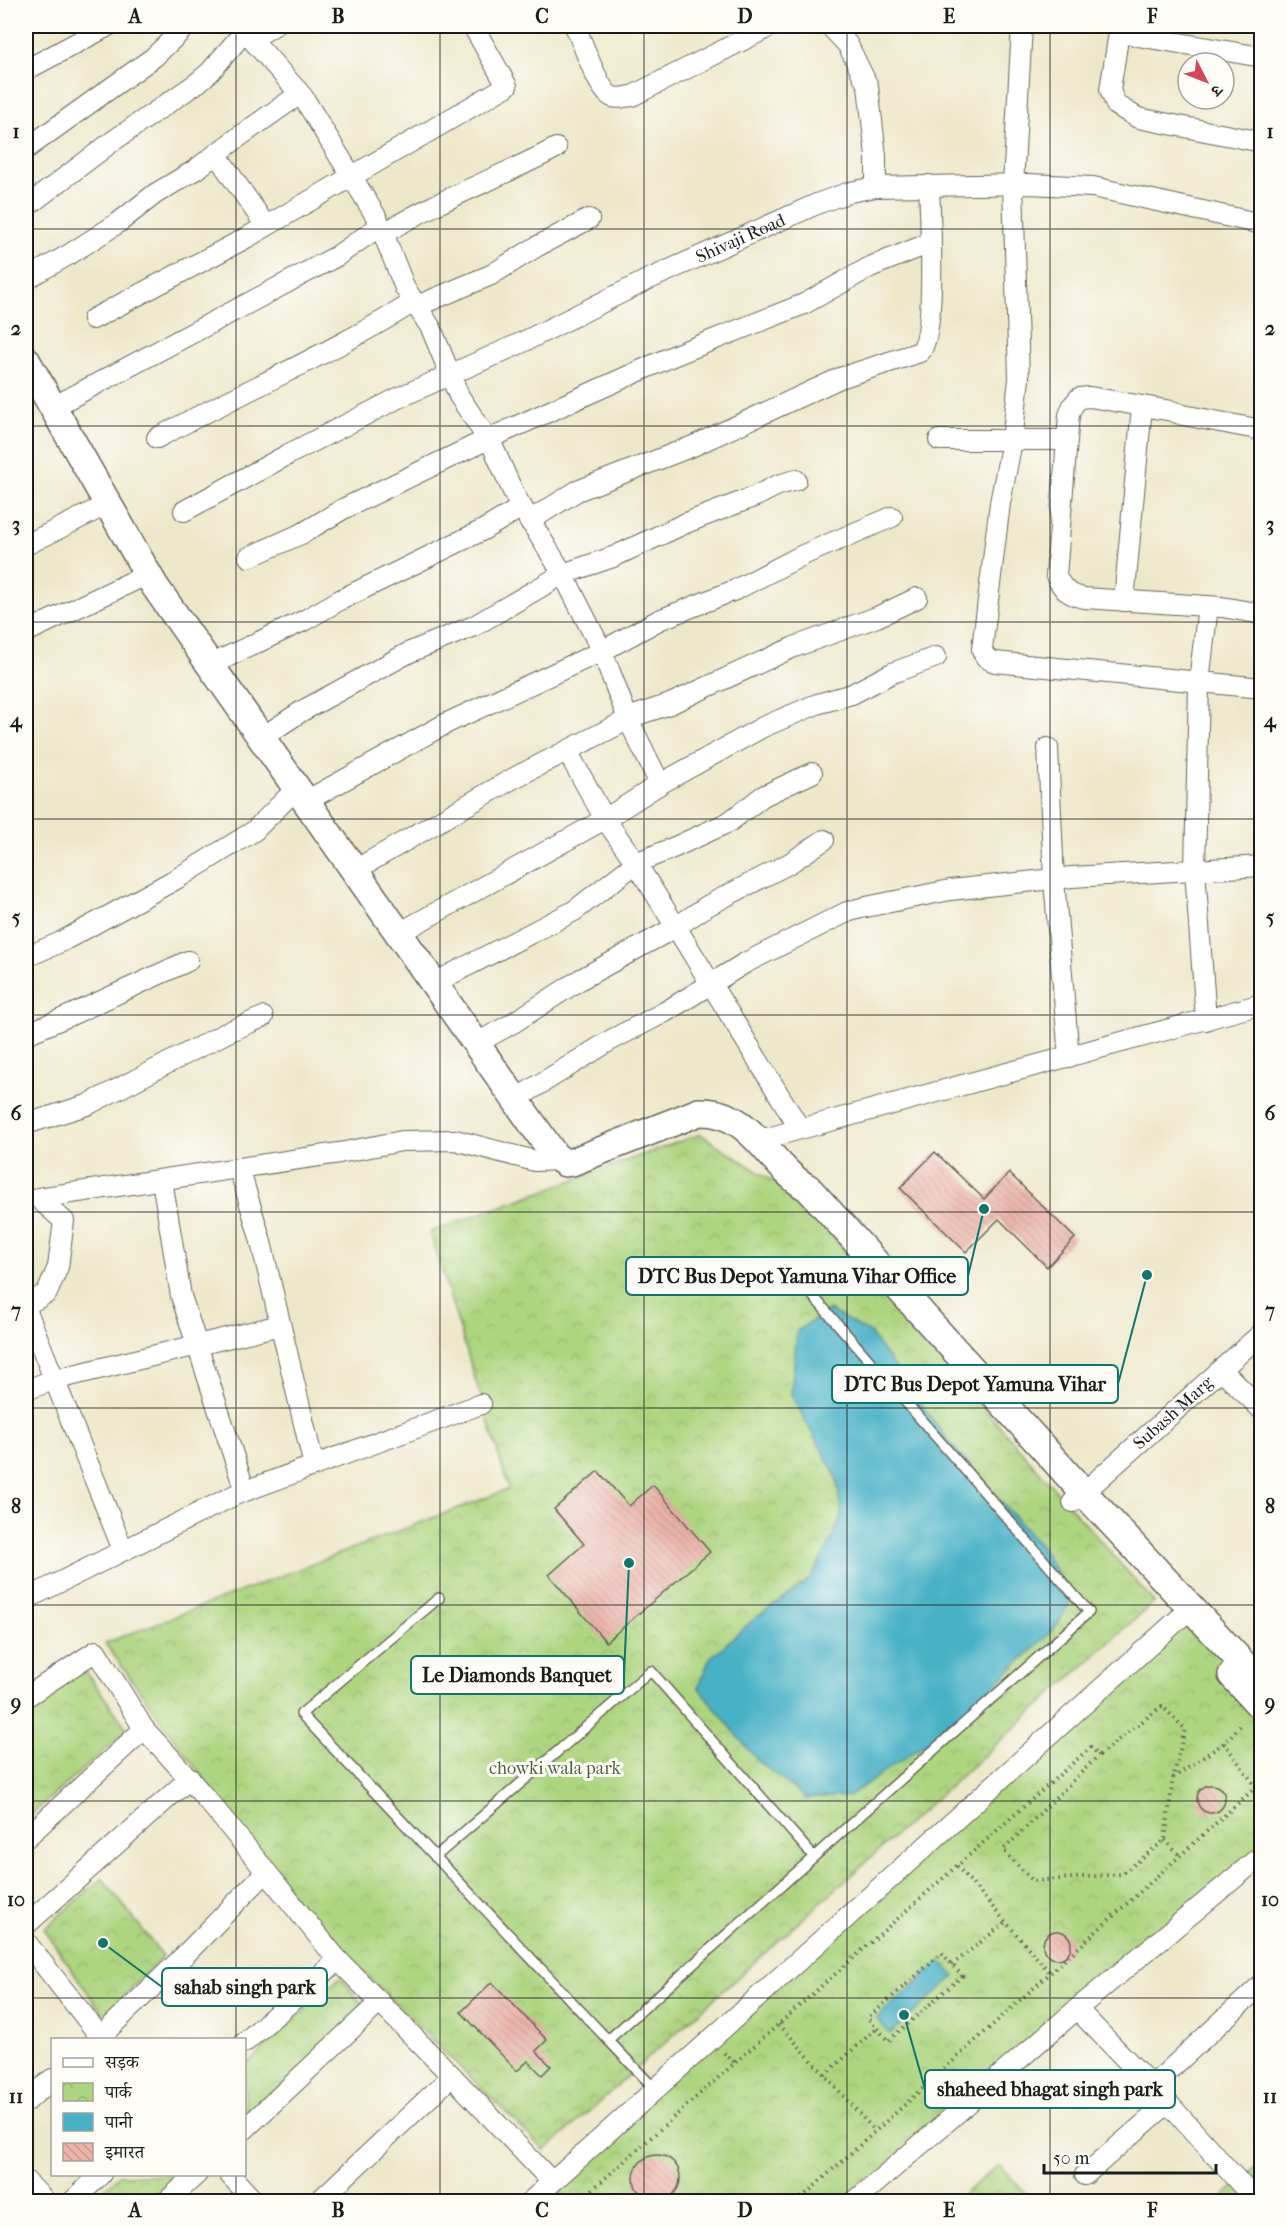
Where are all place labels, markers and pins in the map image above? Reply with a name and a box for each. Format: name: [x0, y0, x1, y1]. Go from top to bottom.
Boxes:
callout: DTC Bus Depot Yamuna Vihar Office: [626, 1257, 968, 1295]
callout: DTC Bus Depot Yamuna Vihar: [832, 1365, 1118, 1403]
callout: Le Diamonds Banquet: [411, 1656, 624, 1694]
callout: sahab singh park: [162, 1968, 327, 2006]
callout: shaheed bhagat singh park: [925, 2070, 1175, 2108]

